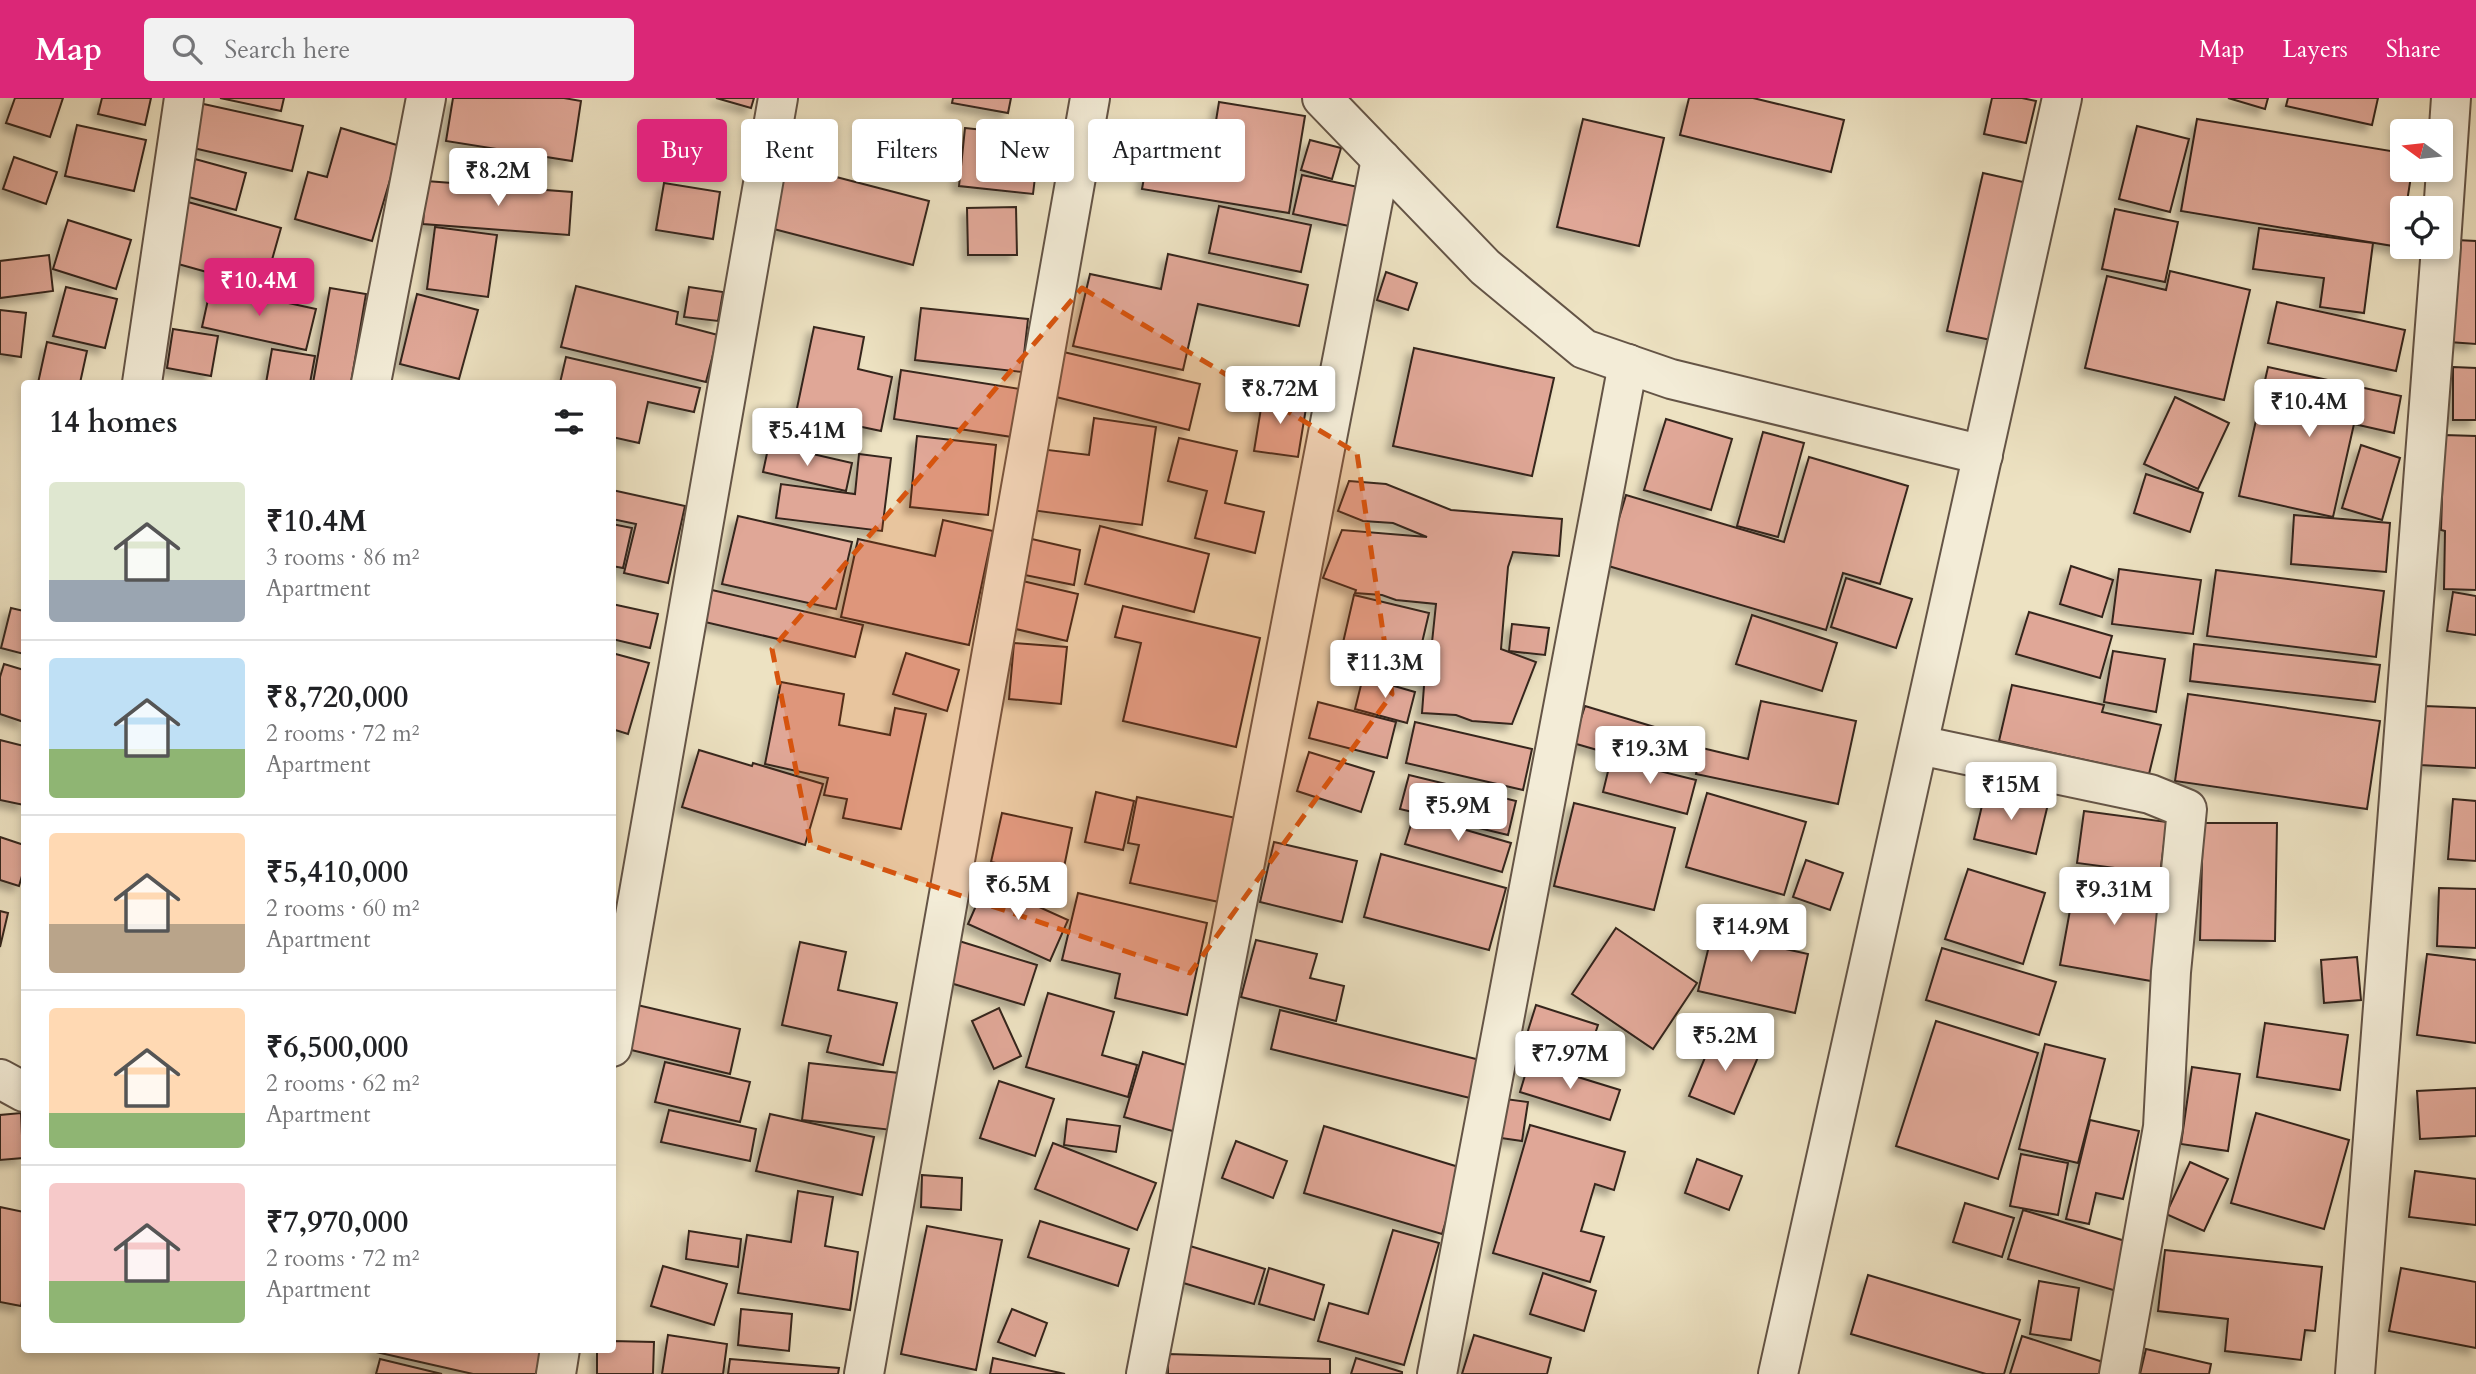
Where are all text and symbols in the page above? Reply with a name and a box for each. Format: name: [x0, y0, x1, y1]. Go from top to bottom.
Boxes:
search box: [144, 18, 634, 81]
text: Map: [35, 27, 102, 72]
icon: search: [168, 30, 206, 68]
text: Search here: [224, 32, 350, 67]
text: Map: [2199, 33, 2245, 66]
text: Layers: [2283, 33, 2348, 66]
text: Share: [2386, 33, 2441, 66]
chip: Buy: [637, 119, 727, 182]
chip: Rent: [741, 119, 838, 182]
chip: Filters: [852, 119, 962, 182]
chip: New: [976, 119, 1074, 182]
chip: Apartment: [1088, 119, 1245, 182]
north arrow: [2390, 119, 2454, 182]
map controls: [2390, 119, 2453, 259]
pin: ₹8.2M: [449, 148, 547, 208]
text: ₹8.2M: [465, 155, 531, 186]
button: locate: [2390, 196, 2453, 259]
pin: ₹10.4M: [202, 258, 316, 318]
text: ₹10.4M: [220, 265, 298, 296]
pin: ₹8.72M: [1223, 366, 1337, 426]
text: ₹8.72M: [1241, 373, 1319, 404]
pin: ₹10.4M: [2252, 380, 2366, 439]
text: ₹10.4M: [2270, 386, 2348, 417]
text: 14 homes: [49, 402, 178, 443]
icon: filters: [550, 403, 588, 441]
pin: ₹5.41M: [750, 408, 864, 468]
text: ₹5.41M: [768, 415, 846, 446]
text: ₹10.4M: [266, 501, 367, 542]
icon: home: [105, 510, 189, 594]
text: 3 rooms · 86 m²: [266, 542, 419, 573]
text: Apartment: [266, 573, 370, 604]
pin: ₹11.3M: [1328, 640, 1442, 700]
text: ₹11.3M: [1346, 647, 1424, 678]
text: ₹8,720,000: [266, 677, 408, 718]
icon: home: [105, 686, 189, 770]
text: 2 rooms · 72 m²: [266, 718, 419, 749]
pin: ₹19.3M: [1593, 726, 1707, 786]
text: ₹19.3M: [1611, 733, 1689, 764]
text: Apartment: [266, 749, 370, 780]
pin: ₹15M: [1970, 762, 2052, 822]
text: ₹15M: [1981, 769, 2041, 800]
pin: ₹5.9M: [1409, 784, 1507, 843]
text: ₹5.9M: [1425, 790, 1491, 821]
text: ₹5,410,000: [266, 852, 408, 893]
icon: home: [105, 861, 189, 945]
pin: ₹6.5M: [969, 862, 1067, 922]
pin: ₹9.31M: [2057, 868, 2171, 927]
text: ₹6.5M: [985, 869, 1051, 900]
text: ₹9.31M: [2075, 874, 2153, 905]
text: 2 rooms · 60 m²: [266, 893, 419, 924]
pin: ₹14.9M: [1694, 904, 1808, 964]
text: ₹14.9M: [1712, 911, 1790, 942]
text: Apartment: [266, 924, 370, 955]
pin: ₹5.2M: [1676, 1014, 1774, 1073]
text: ₹5.2M: [1692, 1020, 1758, 1051]
text: ₹6,500,000: [266, 1027, 408, 1068]
pin: ₹7.97M: [1513, 1032, 1627, 1091]
icon: home: [105, 1036, 189, 1120]
text: ₹7.97M: [1531, 1038, 1609, 1069]
text: 2 rooms · 62 m²: [266, 1068, 419, 1099]
text: Apartment: [266, 1099, 370, 1130]
text: ₹7,970,000: [266, 1202, 408, 1243]
icon: home: [105, 1211, 189, 1295]
text: 2 rooms · 72 m²: [266, 1243, 419, 1274]
text: Apartment: [266, 1274, 370, 1305]

